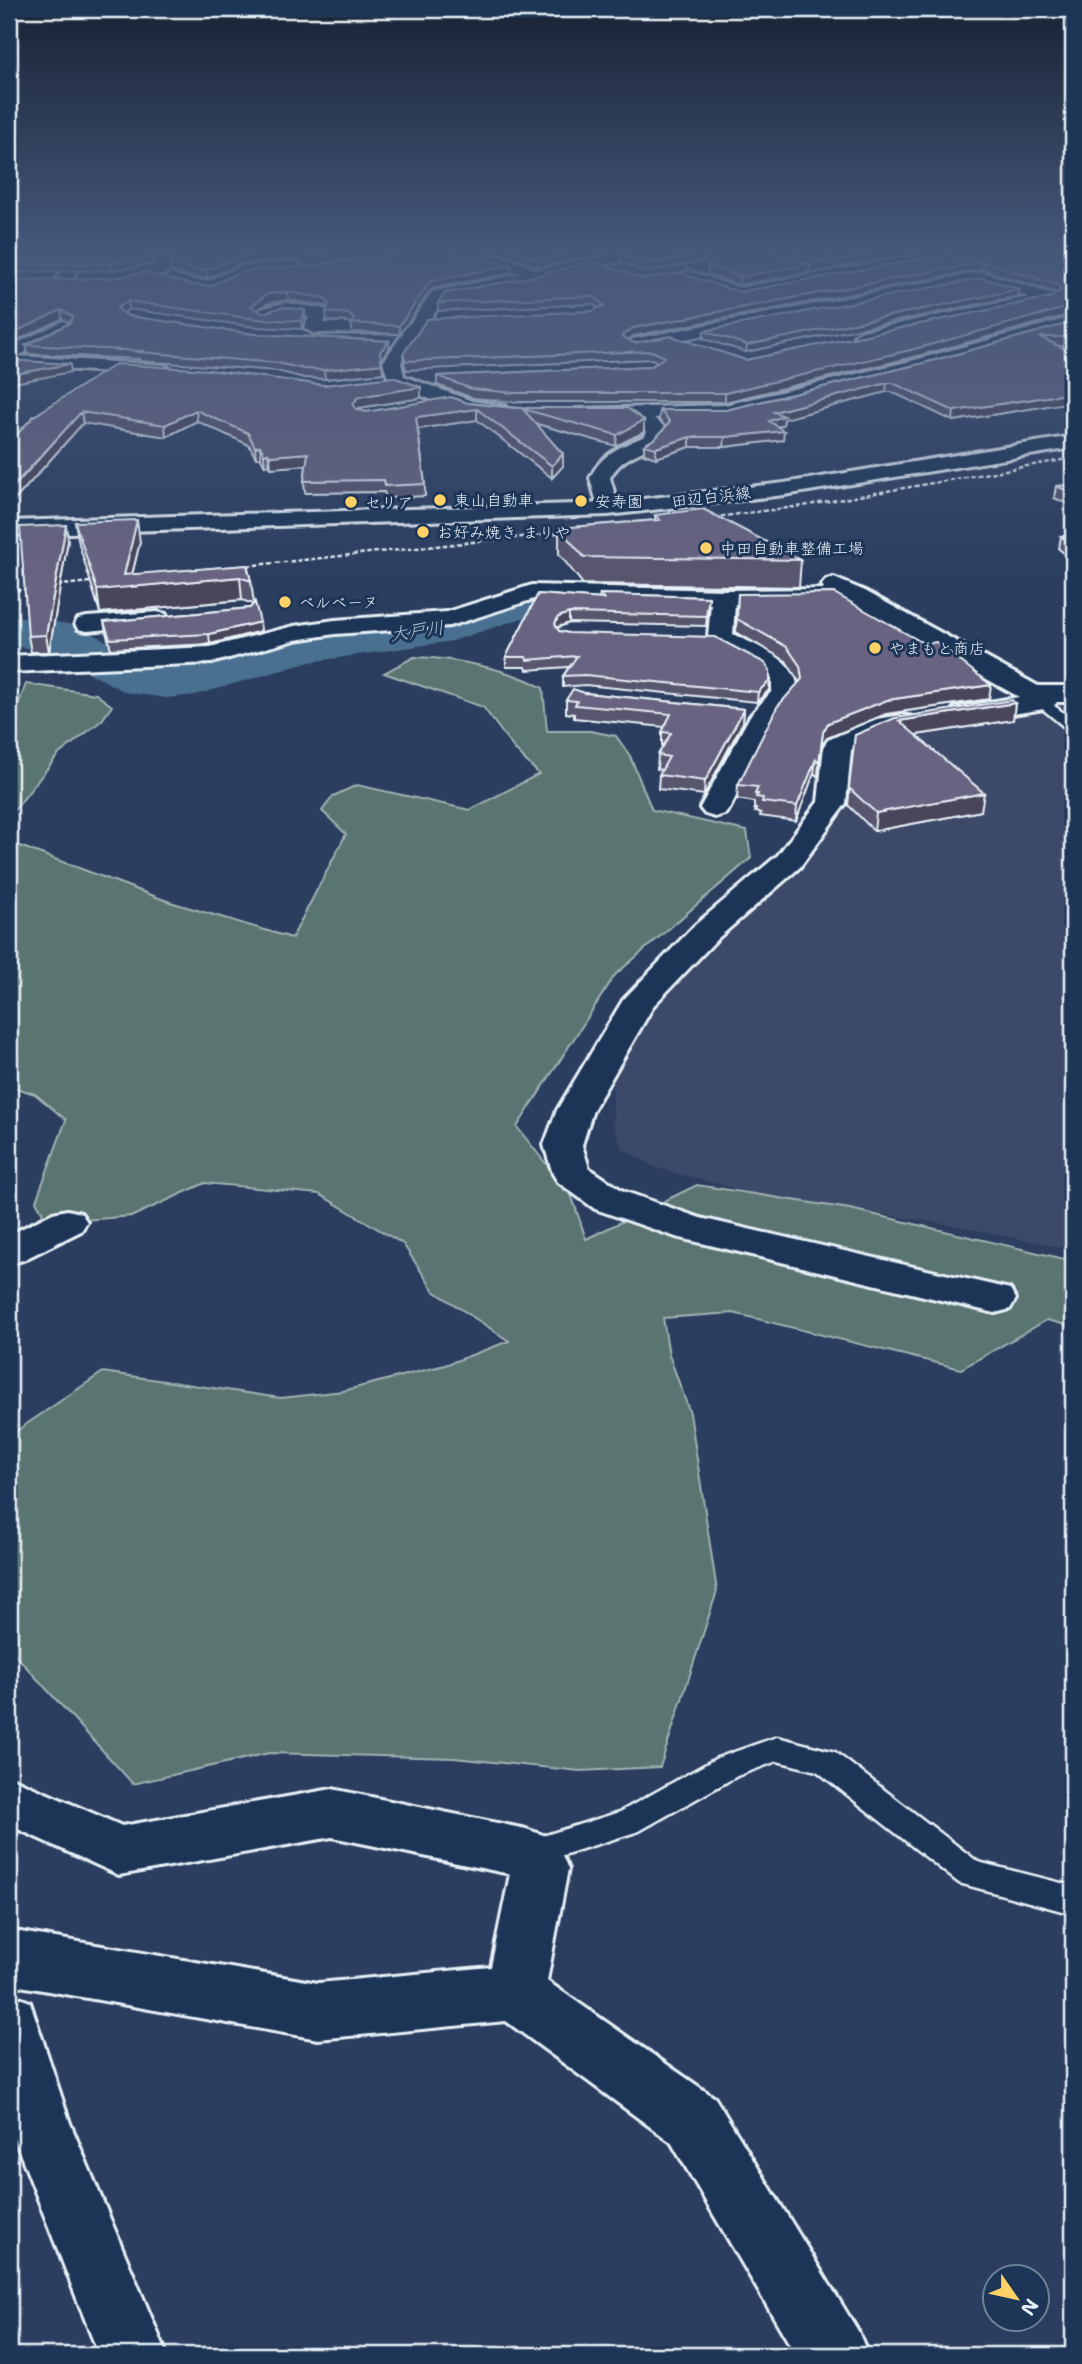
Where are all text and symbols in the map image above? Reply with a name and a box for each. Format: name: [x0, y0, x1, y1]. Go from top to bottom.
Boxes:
street label: 田辺白浜線: [670, 482, 752, 512]
place label: 東山自動車: [454, 490, 534, 511]
place label: 安寿園: [595, 491, 643, 512]
place label: セリア: [365, 492, 413, 513]
marker: 東山自動車: [432, 492, 448, 508]
marker: 安寿園: [573, 493, 589, 509]
marker: セリア: [343, 494, 359, 510]
place label: お好み焼き まりや: [437, 522, 570, 543]
marker: お好み焼き まりや: [415, 524, 431, 540]
place label: 中田自動車整備工場: [720, 538, 864, 559]
marker: 中田自動車整備工場: [698, 540, 714, 556]
place label: ベルベーヌ: [299, 592, 378, 613]
marker: ベルベーヌ: [277, 594, 293, 610]
water label: 大戸川: [389, 615, 445, 647]
place label: やまもと商店: [889, 638, 985, 659]
marker: やまもと商店: [867, 640, 883, 656]
north arrow: [981, 2262, 1050, 2332]
text: N: [1015, 2294, 1044, 2320]

